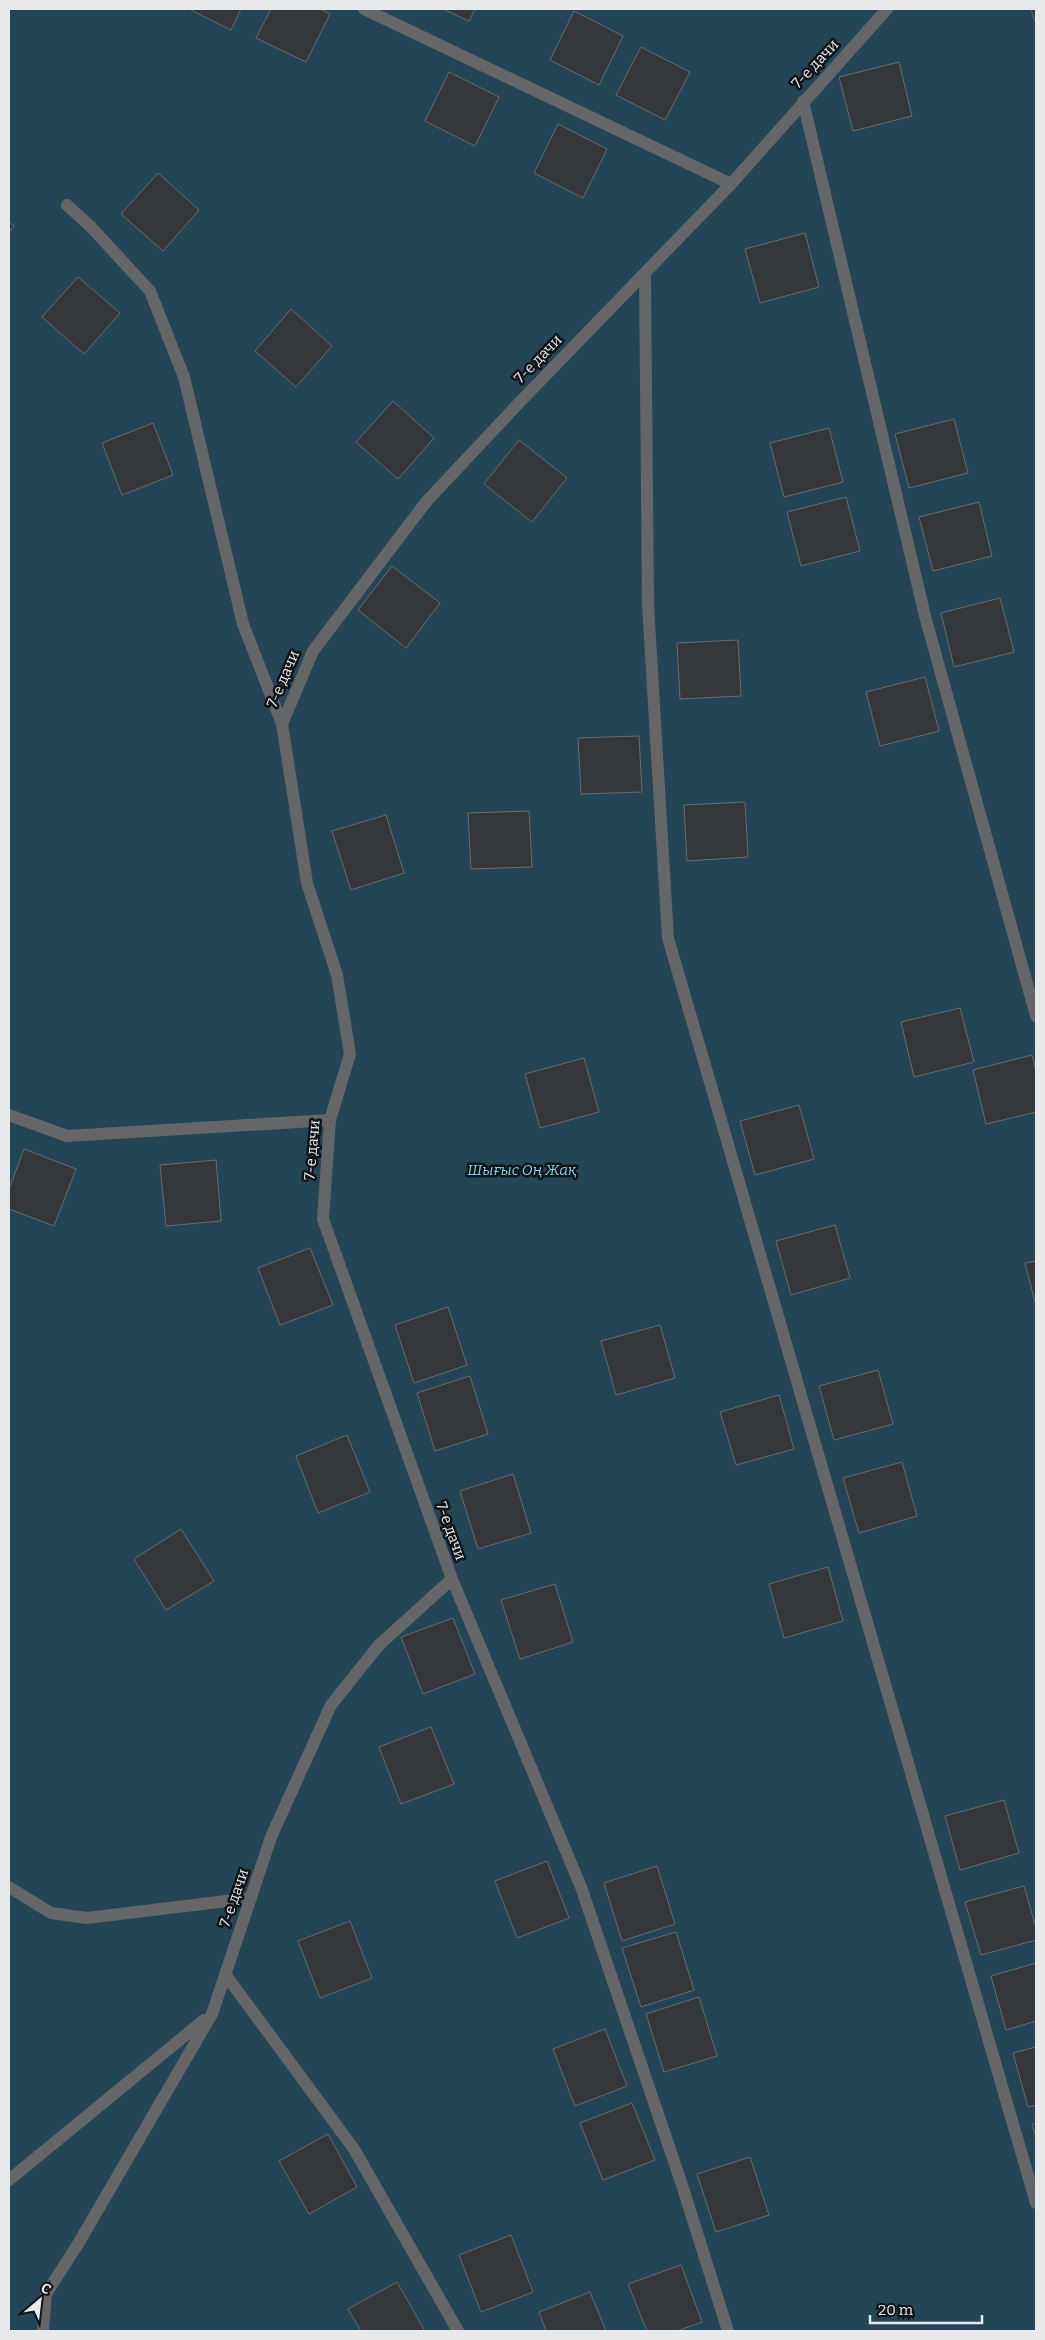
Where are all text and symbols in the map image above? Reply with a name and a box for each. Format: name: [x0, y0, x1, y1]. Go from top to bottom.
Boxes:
street label: 7-е дачи: [788, 36, 842, 92]
street label: 7-е дачи: [510, 331, 566, 387]
street label: 7-е дачи: [263, 648, 303, 710]
street label: 7-е дачи: [300, 1119, 324, 1181]
park label: Шығыс Оң Жақ: [467, 1161, 577, 1179]
street label: 7-е дачи: [432, 1499, 470, 1563]
street label: 7-е дачи: [216, 1866, 252, 1930]
north arrow: [15, 2275, 65, 2325]
text: С: [38, 2279, 54, 2299]
scale bar: [870, 2292, 982, 2324]
text: 20 m: [878, 2301, 914, 2319]

